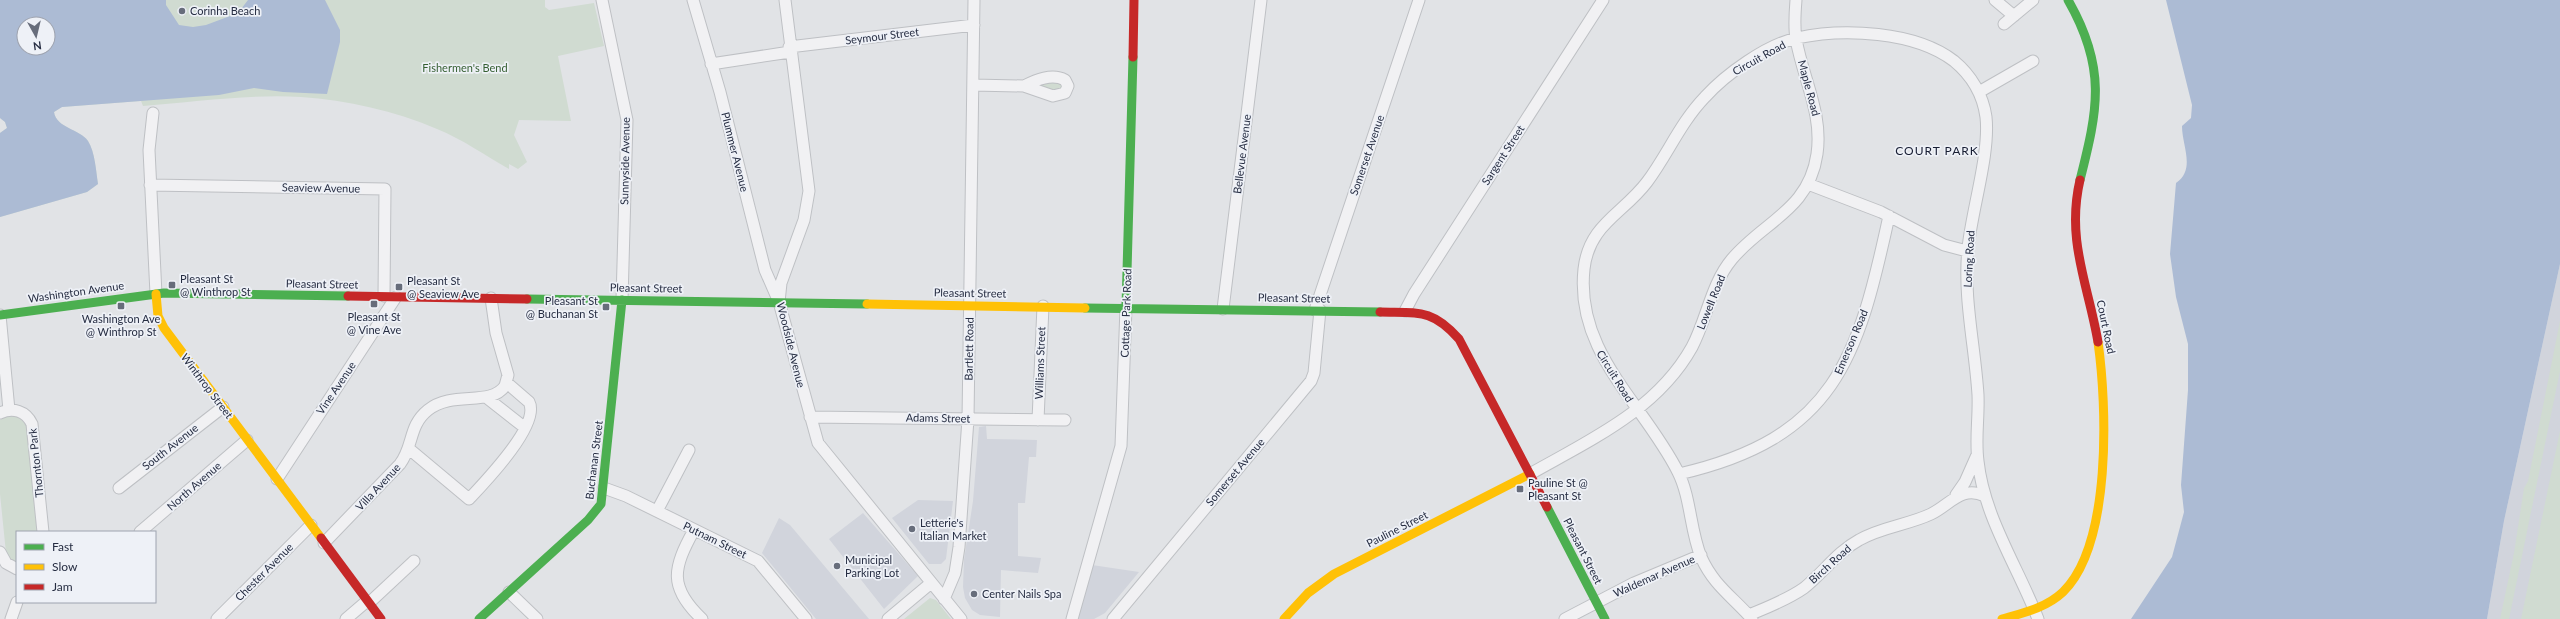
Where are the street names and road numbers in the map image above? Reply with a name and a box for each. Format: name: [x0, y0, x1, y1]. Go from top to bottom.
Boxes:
street label: Seymour Street: [844, 25, 920, 46]
street label: Circuit Road: [1730, 38, 1788, 78]
street label: Maple Road: [1796, 59, 1823, 117]
street label: Plummer Avenue: [719, 111, 752, 193]
street label: Bellevue Avenue: [1230, 113, 1253, 195]
street label: Somerset Avenue: [1347, 113, 1386, 197]
street label: Sunnyside Avenue: [617, 117, 632, 205]
street label: Sargent Street: [1478, 122, 1527, 187]
street label: Seaview Avenue: [282, 180, 361, 195]
street label: Loring Road: [1961, 230, 1976, 288]
street label: Cottage Park Road: [1117, 268, 1134, 358]
street label: Lowell Road: [1694, 272, 1727, 331]
street label: Pleasant Street: [286, 276, 358, 291]
street label: Washington Avenue: [27, 278, 125, 305]
street label: Pleasant Street: [610, 280, 682, 295]
street label: Pleasant Street: [934, 285, 1006, 300]
street label: Pleasant Street: [1258, 290, 1330, 305]
street label: Court Road: [2094, 299, 2119, 355]
street label: Woodside Avenue: [775, 301, 808, 389]
street label: Emerson Road: [1831, 307, 1870, 376]
street label: Bartlett Road: [961, 317, 976, 381]
street label: Williams Street: [1032, 326, 1047, 400]
street label: Circuit Road: [1594, 347, 1637, 404]
street label: Winthrop Street: [179, 351, 236, 421]
street label: Vine Avenue: [313, 359, 358, 417]
street label: Adams Street: [906, 410, 970, 425]
street label: Buchanan Street: [582, 420, 605, 500]
street label: South Avenue: [139, 421, 200, 472]
street label: Thornton Park: [25, 427, 46, 498]
street label: Somerset Avenue: [1203, 435, 1267, 508]
street label: North Avenue: [164, 458, 224, 513]
street label: Villa Avenue: [353, 460, 403, 513]
street label: Pauline Street: [1364, 508, 1430, 550]
street label: Pleasant Street: [1561, 516, 1606, 586]
street label: Putnam Street: [681, 519, 749, 561]
street label: Chester Avenue: [232, 540, 295, 603]
street label: Birch Road: [1806, 541, 1853, 586]
street label: Waldemar Avenue: [1611, 552, 1697, 599]

